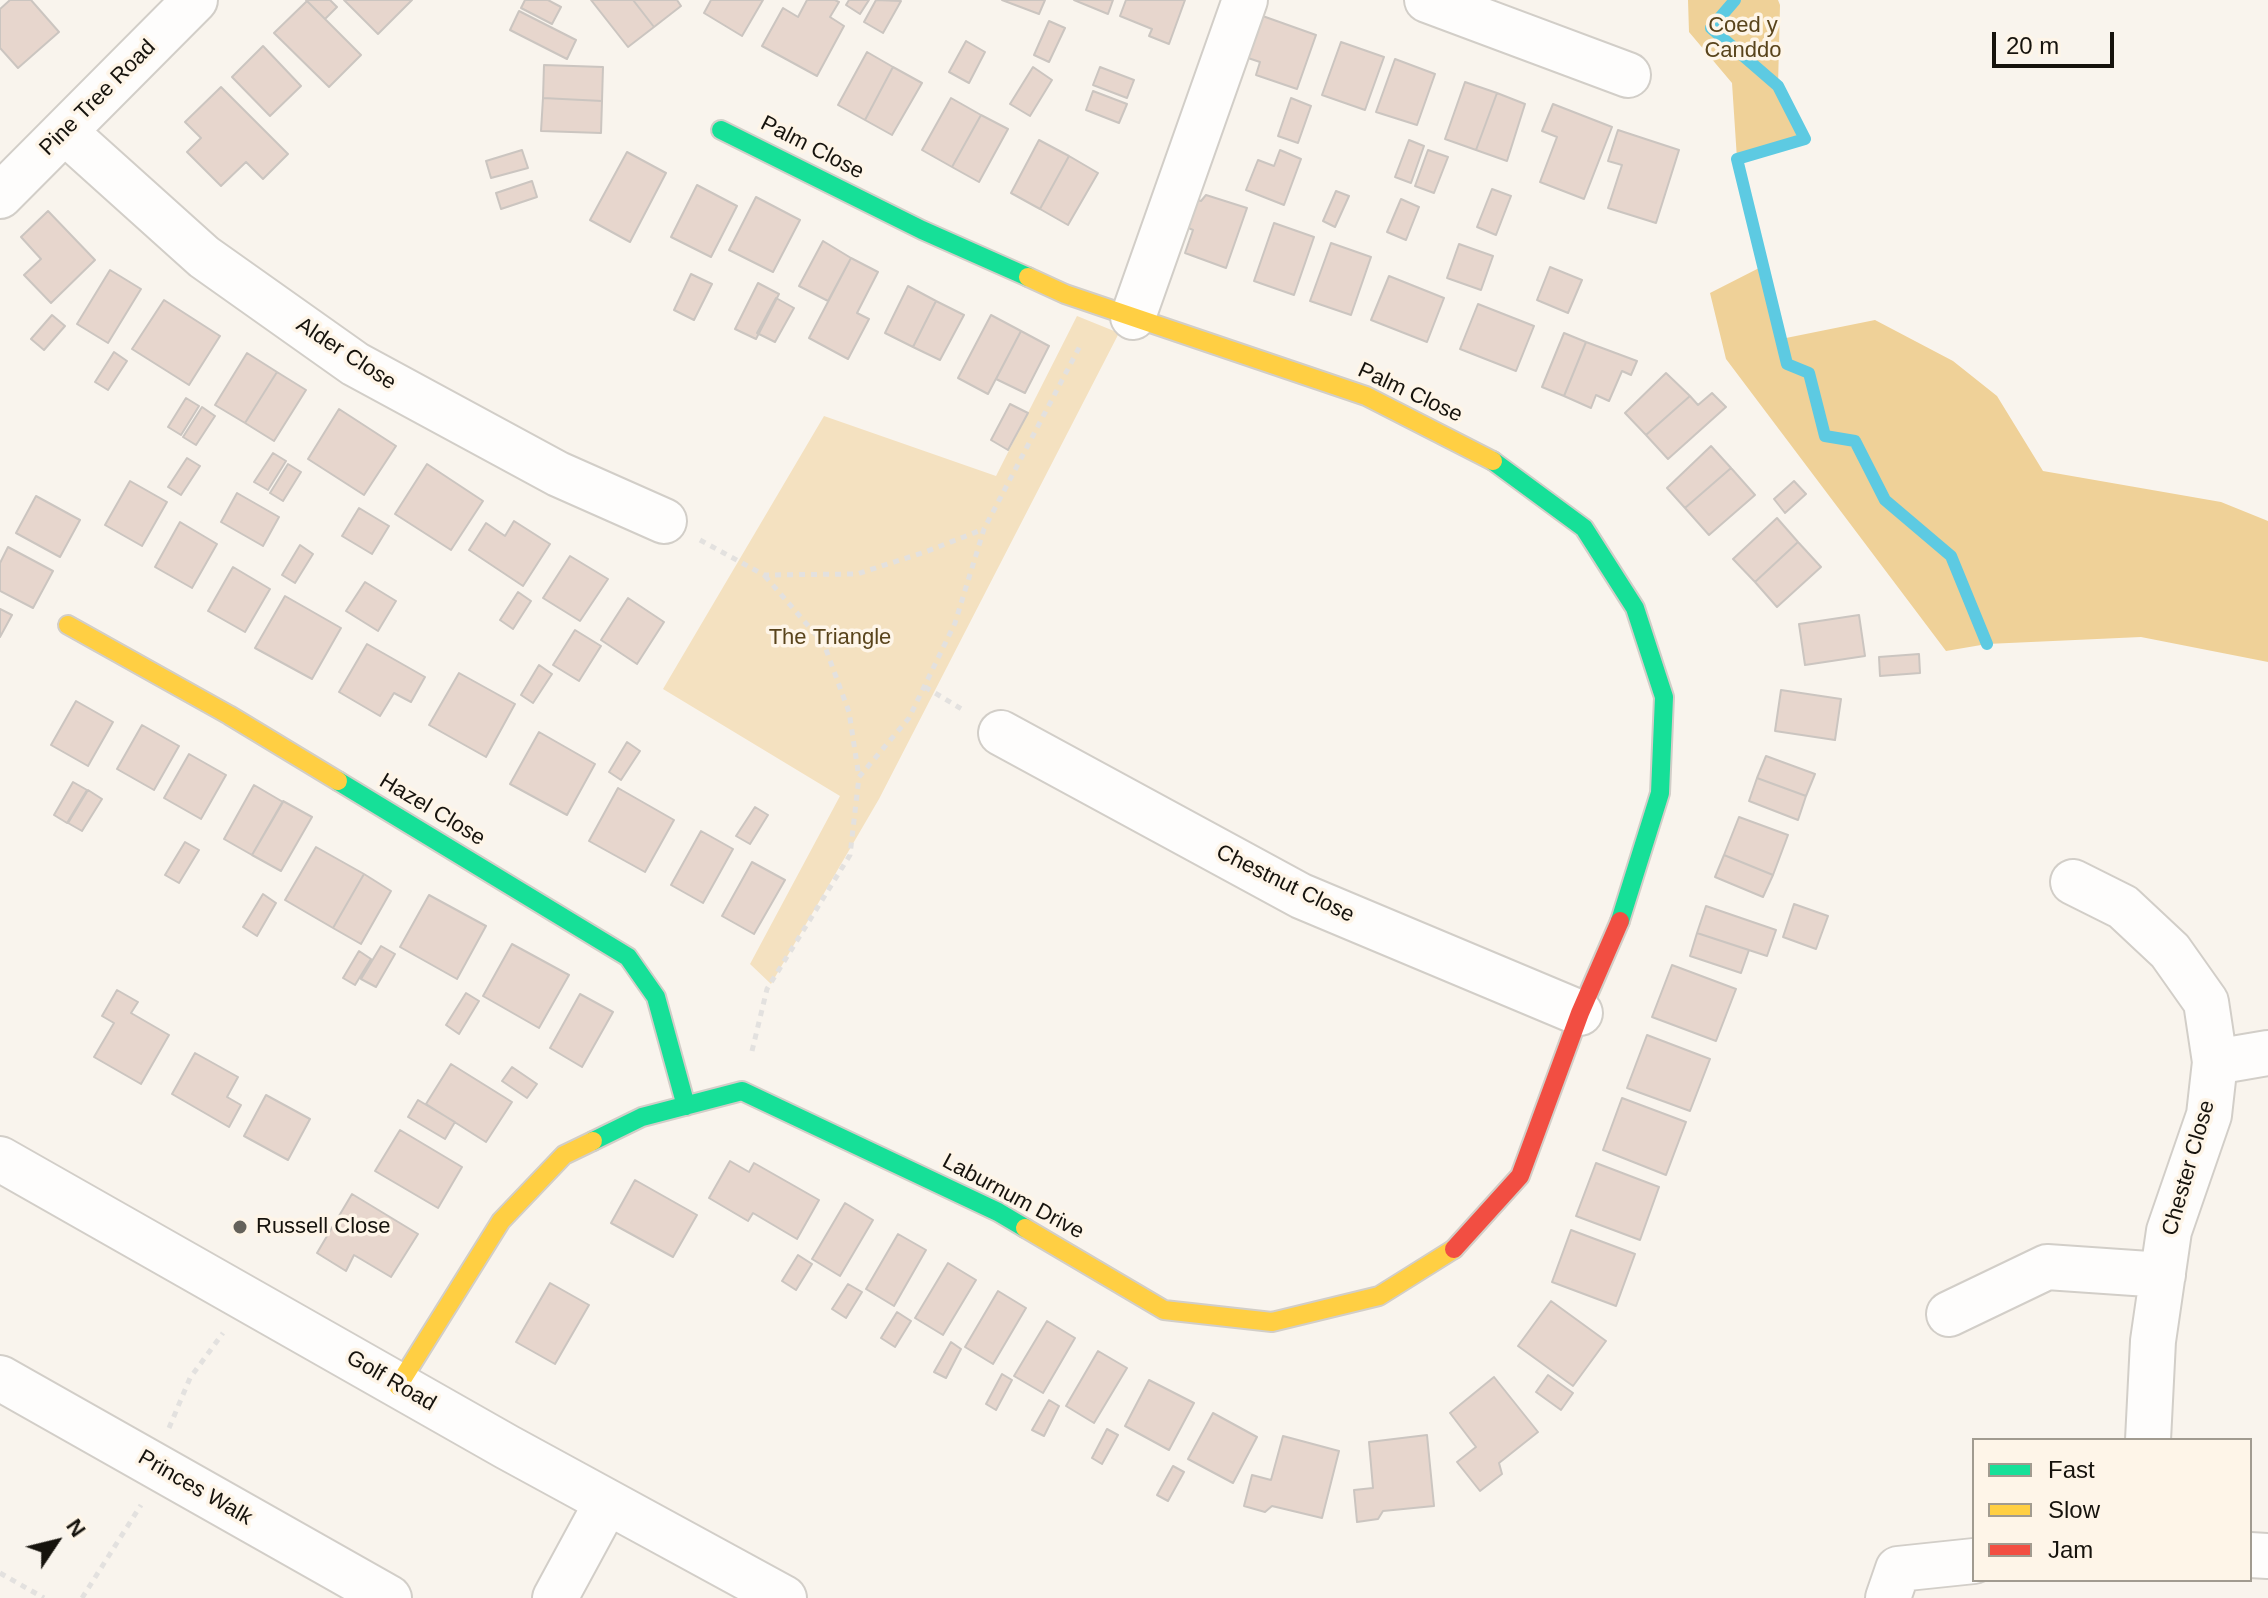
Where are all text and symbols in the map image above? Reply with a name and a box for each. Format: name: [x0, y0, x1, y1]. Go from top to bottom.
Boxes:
park label: Coed y Canddo: [1704, 13, 1782, 64]
scale bar: [1996, 16, 2118, 66]
text: 20 m: [2006, 32, 2059, 59]
street label: Pine Tree Road: [34, 34, 162, 162]
street label: Palm Close: [756, 111, 868, 185]
street label: Alder Close: [291, 312, 401, 396]
street label: Palm Close: [1353, 357, 1467, 429]
park label: The Triangle: [769, 625, 891, 651]
street label: Hazel Close: [374, 768, 490, 852]
street label: Chestnut Close: [1212, 839, 1358, 929]
street label: Chester Close: [2157, 1097, 2221, 1239]
street label: Laburnum Drive: [938, 1149, 1088, 1245]
place label: Russell Close: [256, 1214, 390, 1240]
marker: Russell Close: [231, 1218, 249, 1236]
street label: Golf Road: [342, 1345, 440, 1417]
legend: [1972, 1438, 2252, 1582]
street label: Princes Walk: [133, 1445, 257, 1531]
text: Fast: [2048, 1456, 2095, 1483]
text: Slow: [2048, 1496, 2100, 1523]
north arrow: [16, 1502, 96, 1582]
text: N: [61, 1514, 91, 1542]
text: Jam: [2048, 1536, 2093, 1563]

